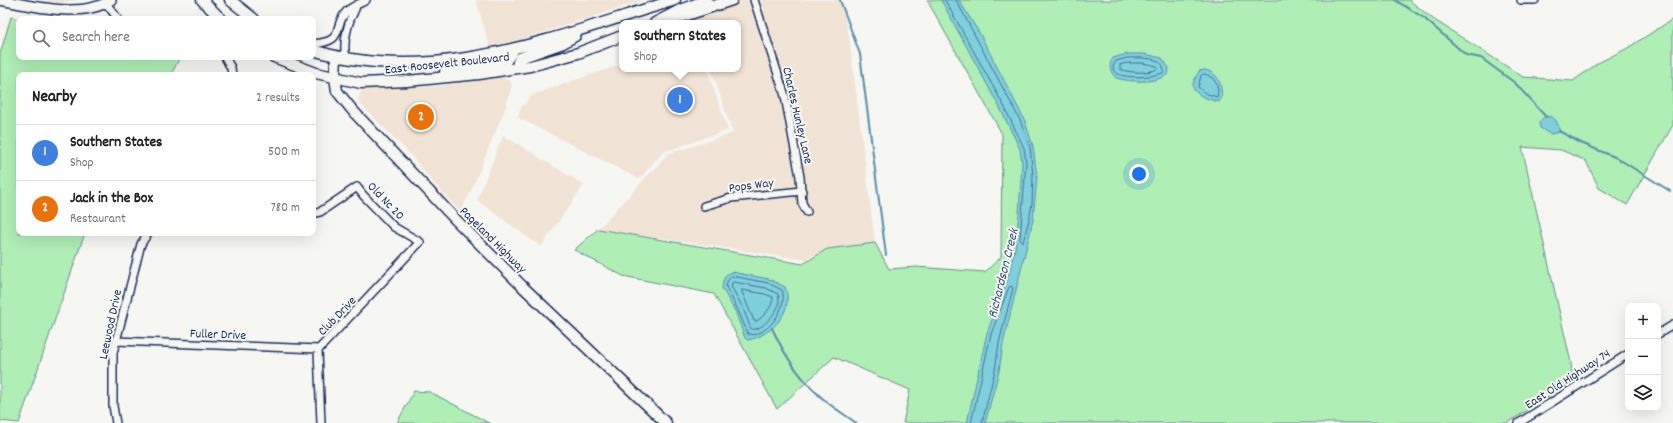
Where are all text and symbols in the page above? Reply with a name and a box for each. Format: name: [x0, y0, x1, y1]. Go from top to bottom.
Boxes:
search box: [16, 16, 316, 60]
popup: [619, 20, 741, 72]
text: Southern States: [634, 26, 726, 48]
icon: search: [30, 27, 52, 49]
text: Search here: [62, 27, 130, 49]
street label: East Roosevelt Boulevard: [384, 48, 510, 80]
text: Shop: [634, 48, 657, 67]
street label: Charles Hunley Lane: [776, 65, 817, 166]
pin: 1: [667, 85, 693, 115]
text: Nearby: [32, 86, 76, 110]
text: 2 results: [256, 89, 300, 108]
pin: 2: [408, 102, 434, 132]
text: Southern States: [70, 132, 162, 154]
text: 1: [44, 143, 46, 162]
text: 500 m: [268, 143, 300, 162]
text: Shop: [70, 154, 93, 173]
your location: [1129, 164, 1149, 184]
street label: Pops Way: [728, 174, 775, 199]
street label: Old Nc 20: [362, 178, 408, 225]
text: Jack in the Box: [70, 188, 153, 210]
text: 2: [42, 199, 48, 218]
text: 780 m: [271, 199, 300, 218]
street label: Pageland Highway: [454, 203, 531, 279]
text: Restaurant: [70, 210, 126, 229]
water label: Richardson Creek: [983, 225, 1025, 320]
street label: Leewood Drive: [95, 288, 128, 361]
street label: Club Drive: [314, 292, 362, 341]
map controls: [1625, 303, 1661, 411]
button: +: [1625, 303, 1661, 339]
street label: Fuller Drive: [190, 325, 247, 346]
button: −: [1625, 339, 1661, 375]
street label: East Old Highway 74: [1522, 345, 1615, 415]
button: layers: [1625, 375, 1661, 411]

